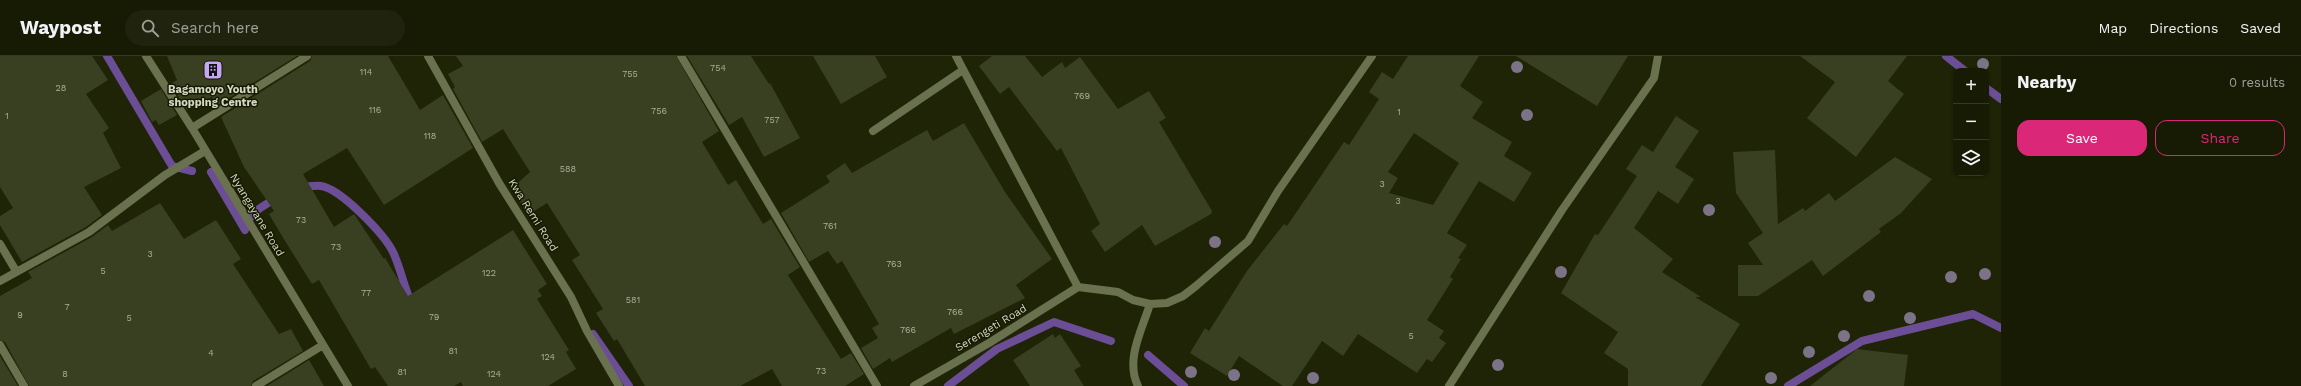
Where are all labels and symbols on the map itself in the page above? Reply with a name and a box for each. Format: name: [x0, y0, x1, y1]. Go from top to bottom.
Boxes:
building icon: Bagamoyo Youth shopping Centre: [202, 59, 224, 81]
house number: 754: [710, 63, 726, 73]
house number: 114: [360, 67, 373, 77]
house number: 755: [622, 69, 638, 79]
house number: 28: [56, 83, 66, 93]
place label: Bagamoyo Youth shopping Centre: [168, 83, 258, 109]
house number: 769: [1074, 91, 1090, 101]
house number: 116: [369, 105, 381, 115]
house number: 756: [651, 106, 667, 116]
house number: 1: [1397, 107, 1401, 117]
house number: 1: [5, 111, 9, 121]
house number: 757: [764, 115, 780, 125]
house number: 118: [424, 131, 436, 141]
house number: 588: [560, 164, 576, 174]
street label: Nyangayane Road: [227, 171, 287, 259]
street label: Kwa Remi Road: [505, 176, 561, 254]
house number: 3: [1379, 179, 1385, 189]
house number: 3: [1395, 196, 1401, 206]
house number: 73: [296, 215, 306, 225]
house number: 761: [823, 221, 837, 231]
house number: 73: [331, 242, 341, 252]
house number: 3: [147, 249, 153, 259]
house number: 763: [886, 259, 902, 269]
house number: 5: [100, 266, 106, 276]
house number: 122: [482, 268, 496, 278]
house number: 77: [361, 288, 371, 298]
house number: 581: [626, 295, 640, 305]
house number: 7: [64, 302, 70, 312]
street label: Serengeti Road: [953, 302, 1029, 354]
house number: 766: [947, 307, 963, 317]
house number: 9: [17, 310, 23, 320]
house number: 79: [429, 312, 439, 322]
house number: 5: [126, 313, 132, 323]
house number: 766: [900, 325, 916, 335]
house number: 5: [1408, 331, 1414, 341]
house number: 81: [448, 346, 458, 356]
house number: 4: [208, 348, 214, 358]
house number: 124: [541, 352, 555, 362]
house number: 73: [816, 366, 826, 376]
house number: 81: [397, 367, 407, 377]
house number: 8: [62, 369, 68, 379]
house number: 124: [487, 369, 501, 379]

